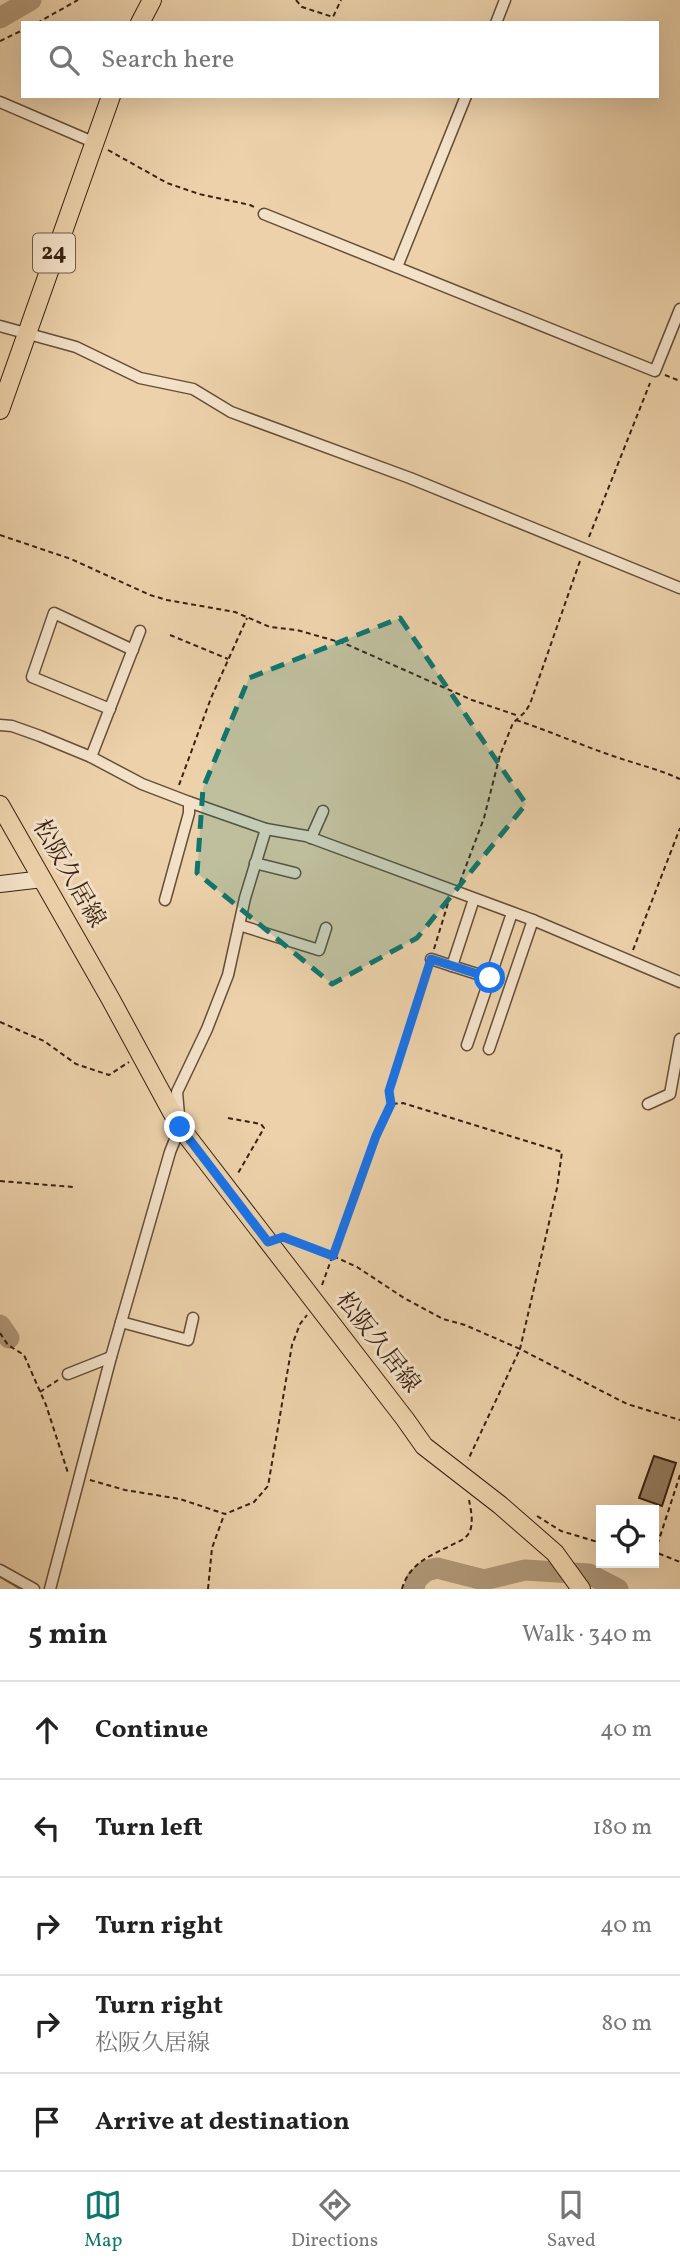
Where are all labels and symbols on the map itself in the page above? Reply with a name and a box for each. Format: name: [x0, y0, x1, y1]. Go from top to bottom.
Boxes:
road number: 24: [33, 234, 75, 272]
street label: 松阪久居線: [23, 814, 113, 934]
route start: [474, 962, 505, 993]
route end: [164, 1111, 195, 1142]
street label: 松阪久居線: [327, 1285, 427, 1401]

